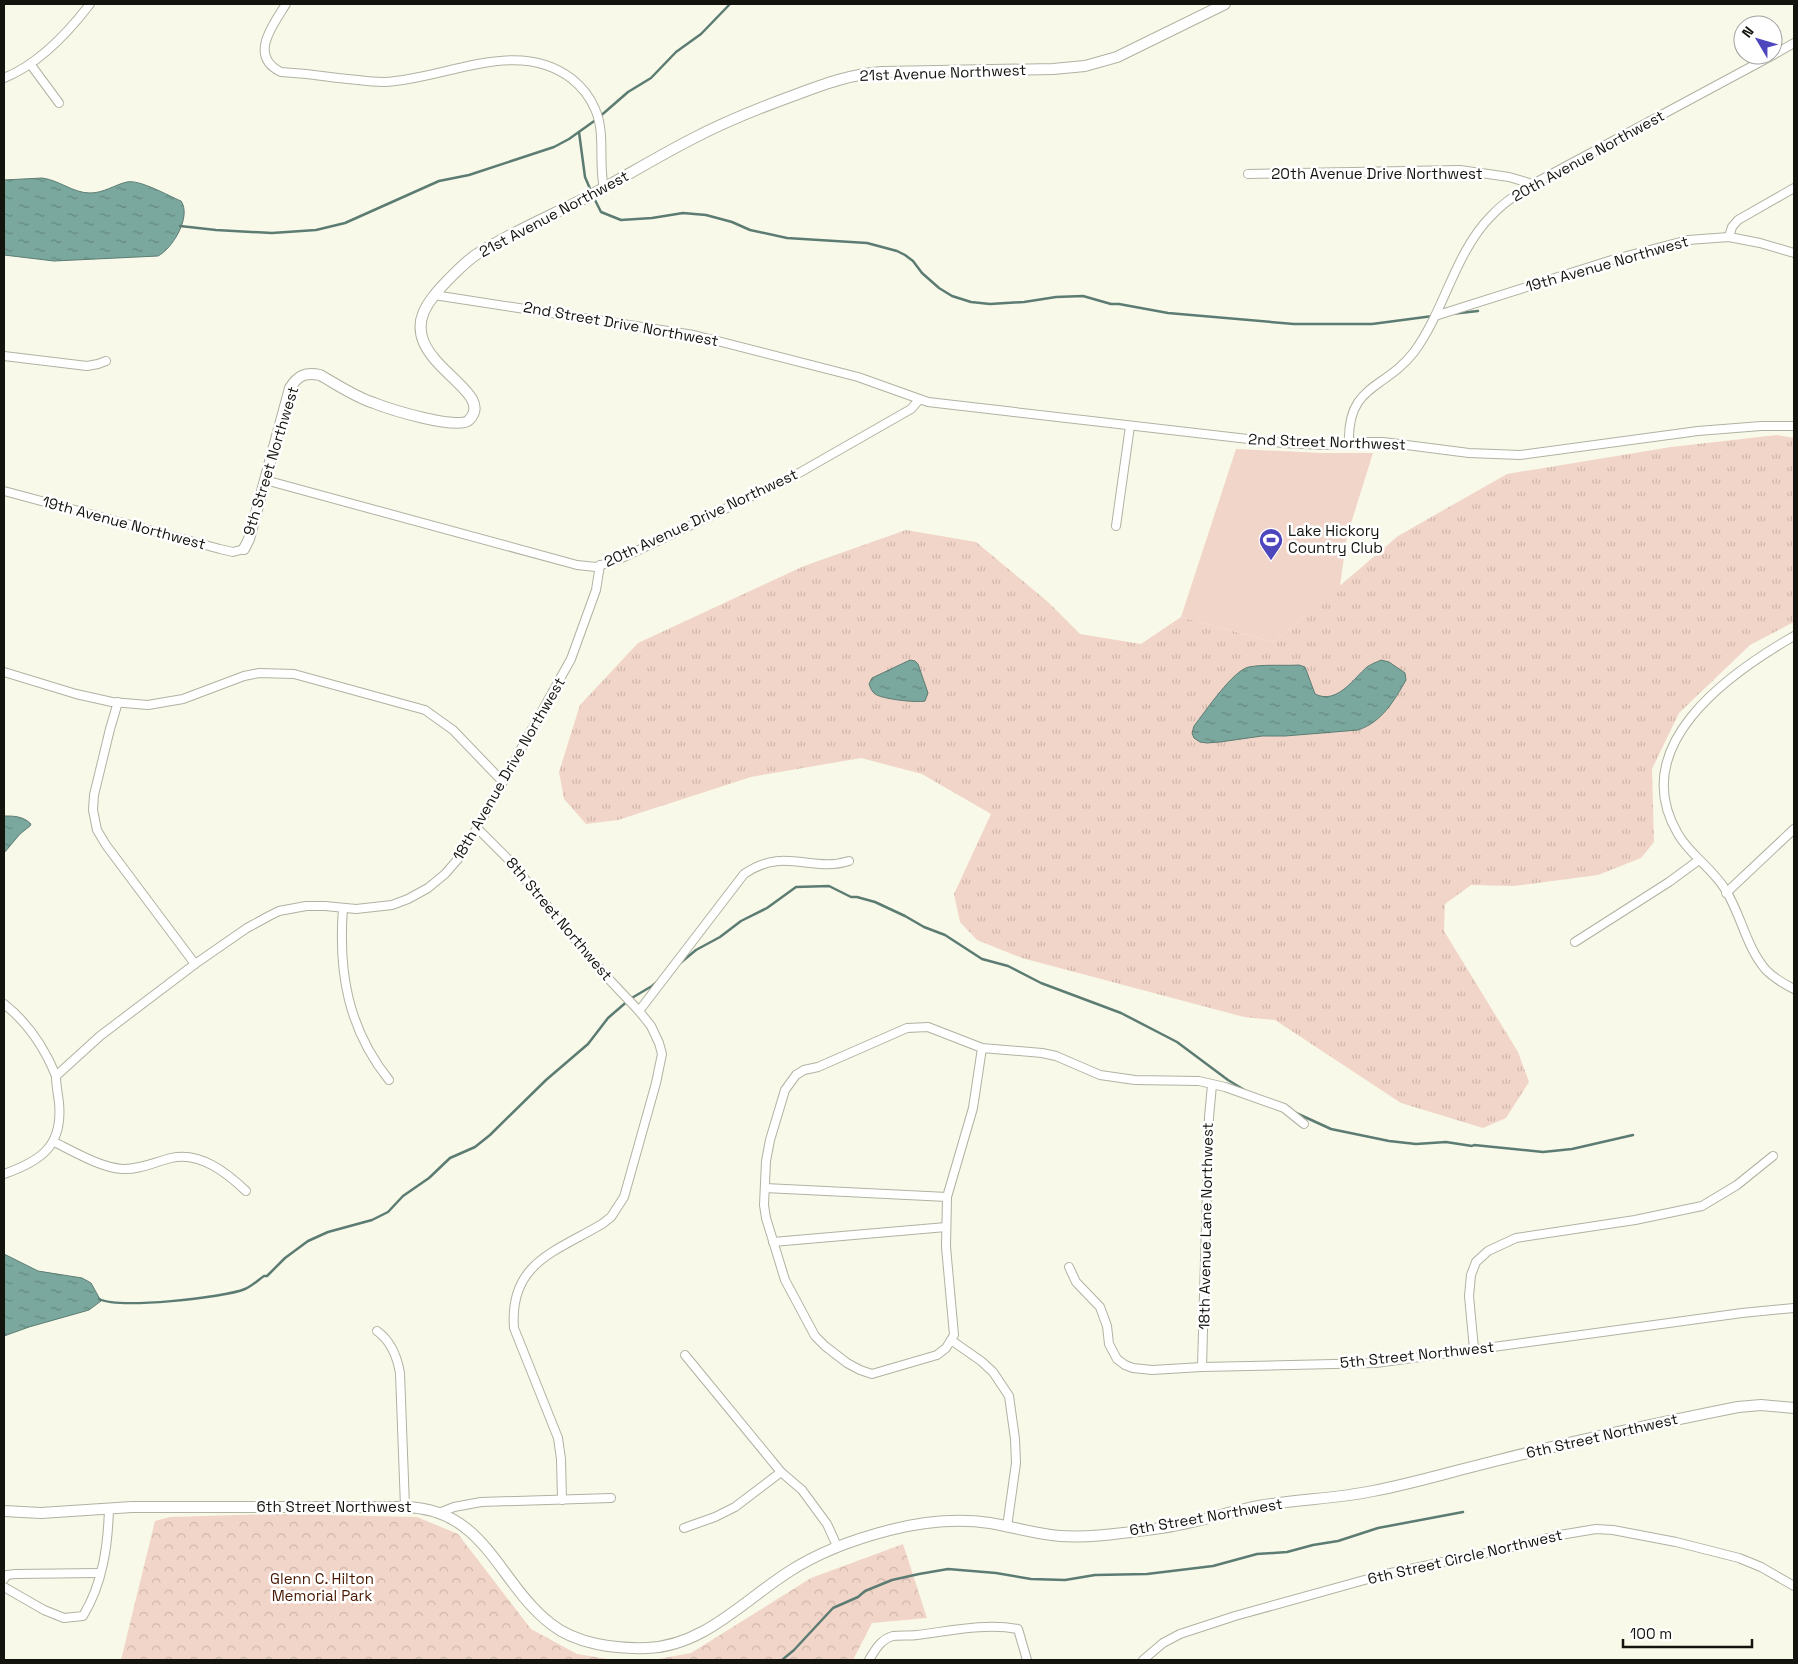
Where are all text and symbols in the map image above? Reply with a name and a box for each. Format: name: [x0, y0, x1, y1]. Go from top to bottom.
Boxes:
north arrow: [1733, 15, 1783, 65]
text: N: [1738, 23, 1758, 41]
street label: 21st Avenue Northwest: [859, 60, 1027, 85]
street label: 20th Avenue Northwest: [1508, 106, 1667, 205]
street label: 20th Avenue Drive Northwest: [1271, 164, 1483, 183]
street label: 21st Avenue Northwest: [476, 166, 632, 261]
street label: 19th Avenue Northwest: [1523, 231, 1690, 296]
street label: 2nd Street Drive Northwest: [522, 297, 720, 350]
street label: 9th Street Northwest: [239, 384, 302, 538]
street label: 2nd Street Northwest: [1248, 429, 1406, 454]
street label: 20th Avenue Drive Northwest: [601, 464, 801, 571]
street label: 19th Avenue Northwest: [40, 492, 208, 554]
place label: Lake Hickory Country Club: [1288, 521, 1383, 557]
sports icon: Lake Hickory Country Club: [1258, 527, 1284, 561]
street label: 18th Avenue Drive Northwest: [448, 674, 569, 864]
street label: 8th Street Northwest: [502, 853, 617, 984]
street label: 18th Avenue Lane Northwest: [1194, 1122, 1217, 1330]
street label: 5th Street Northwest: [1339, 1337, 1495, 1372]
street label: 6th Street Northwest: [1524, 1409, 1680, 1462]
street label: 6th Street Northwest: [1128, 1494, 1284, 1539]
street label: 6th Street Northwest: [256, 1497, 412, 1516]
street label: 6th Street Circle Northwest: [1366, 1525, 1564, 1588]
park label: Glenn C. Hilton Memorial Park: [270, 1569, 374, 1605]
scale bar: [1623, 1616, 1752, 1648]
text: 100 m: [1630, 1624, 1672, 1643]

